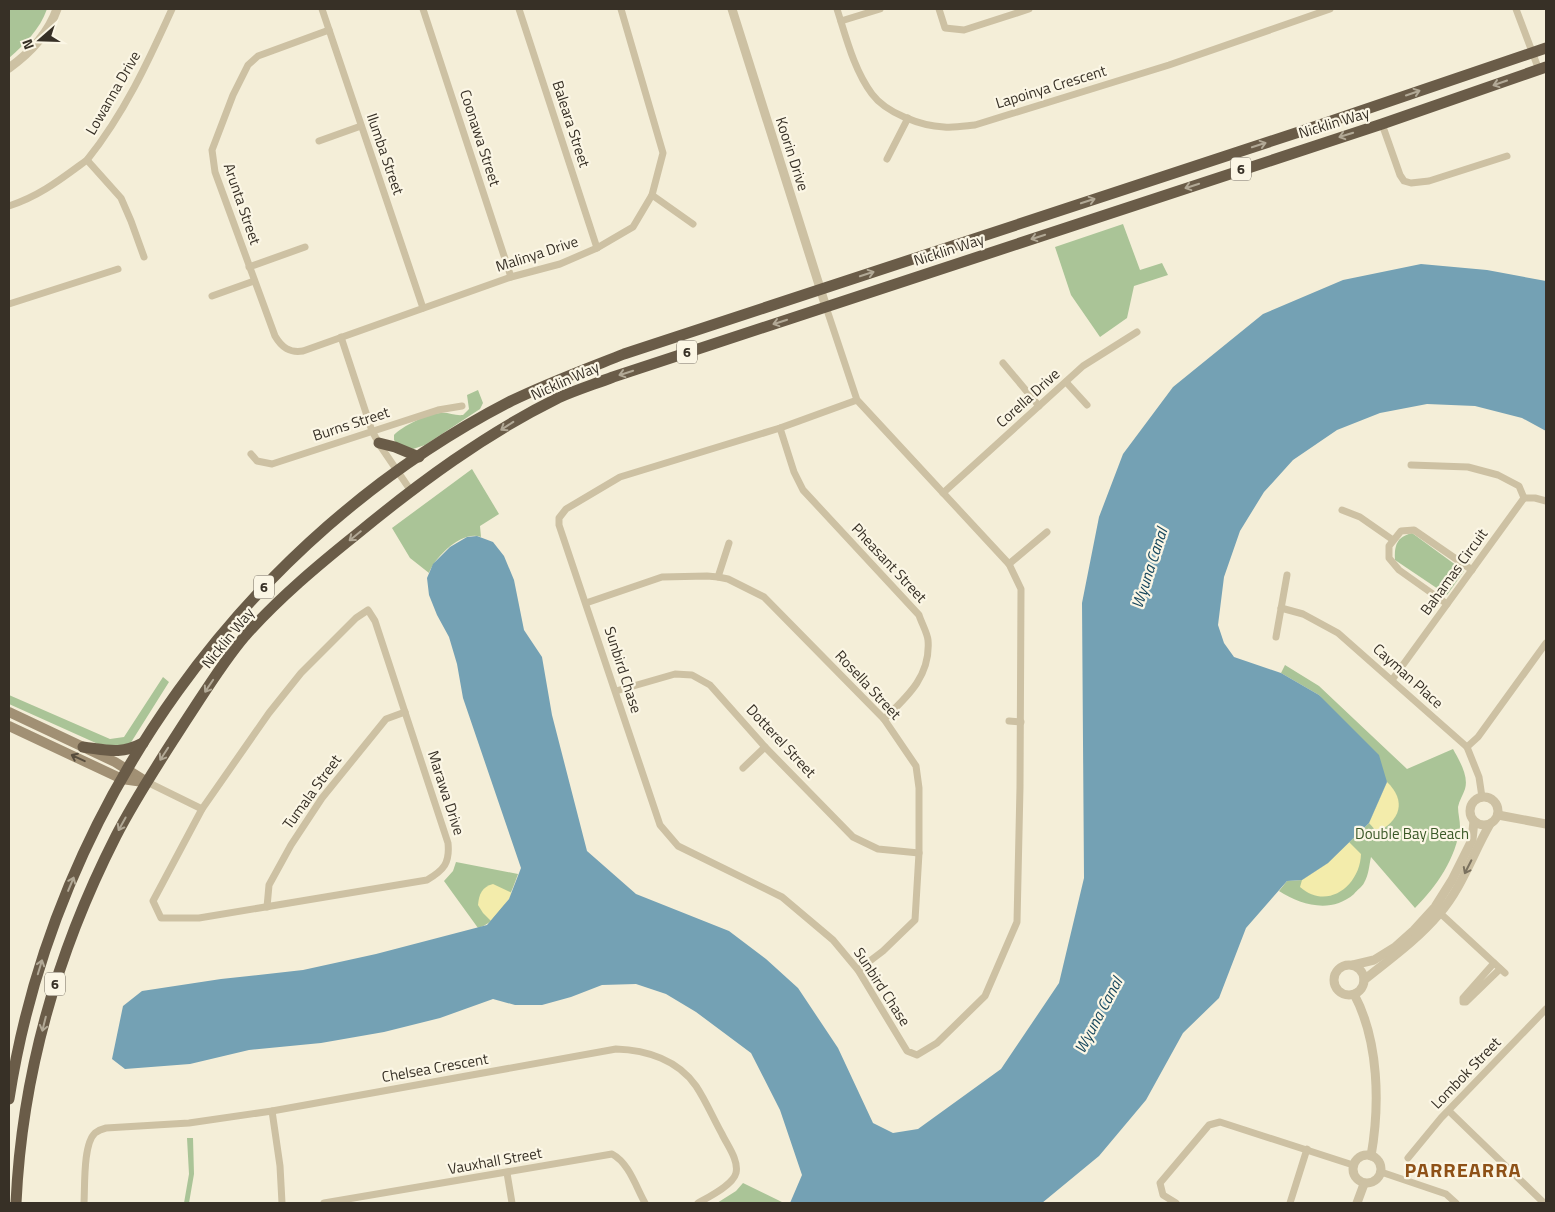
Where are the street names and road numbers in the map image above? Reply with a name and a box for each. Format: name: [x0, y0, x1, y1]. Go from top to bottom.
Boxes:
street label: Lowanna Drive: [79, 46, 146, 139]
street label: Lapoinya Crescent: [993, 59, 1110, 114]
street label: Baleara Street: [547, 77, 597, 171]
street label: Coonawa Street: [454, 87, 507, 190]
street label: Nicklin Way: [1296, 101, 1372, 144]
street label: Ilumba Street: [361, 110, 410, 198]
street label: Koorin Drive: [770, 114, 815, 194]
road number: 6: [1231, 157, 1251, 180]
street label: Arunta Street: [218, 160, 267, 248]
street label: Nicklin Way: [911, 227, 987, 272]
street label: Malinya Drive: [493, 229, 581, 278]
road number: 6: [677, 341, 697, 364]
street label: Nicklin Way: [527, 355, 603, 406]
street label: Corella Drive: [991, 363, 1065, 433]
street label: Burns Street: [310, 400, 393, 447]
street label: Pheasant Street: [846, 518, 933, 608]
street label: Bahamas Circuit: [1414, 523, 1493, 620]
road number: 6: [254, 576, 274, 598]
street label: Nicklin Way: [196, 602, 260, 673]
street label: Sunbird Chase: [599, 624, 648, 716]
street label: Cayman Place: [1368, 638, 1449, 714]
street label: Rosella Street: [830, 645, 907, 725]
street label: Dotterel Street: [741, 699, 822, 783]
street label: Marawa Drive: [422, 748, 471, 838]
street label: Tumala Street: [277, 749, 347, 834]
street label: Sunbird Chase: [848, 943, 917, 1031]
road number: 6: [45, 972, 65, 996]
street label: Lombok Street: [1425, 1031, 1507, 1114]
street label: Chelsea Crescent: [380, 1047, 491, 1088]
street label: Vauxhall Street: [446, 1141, 544, 1180]

